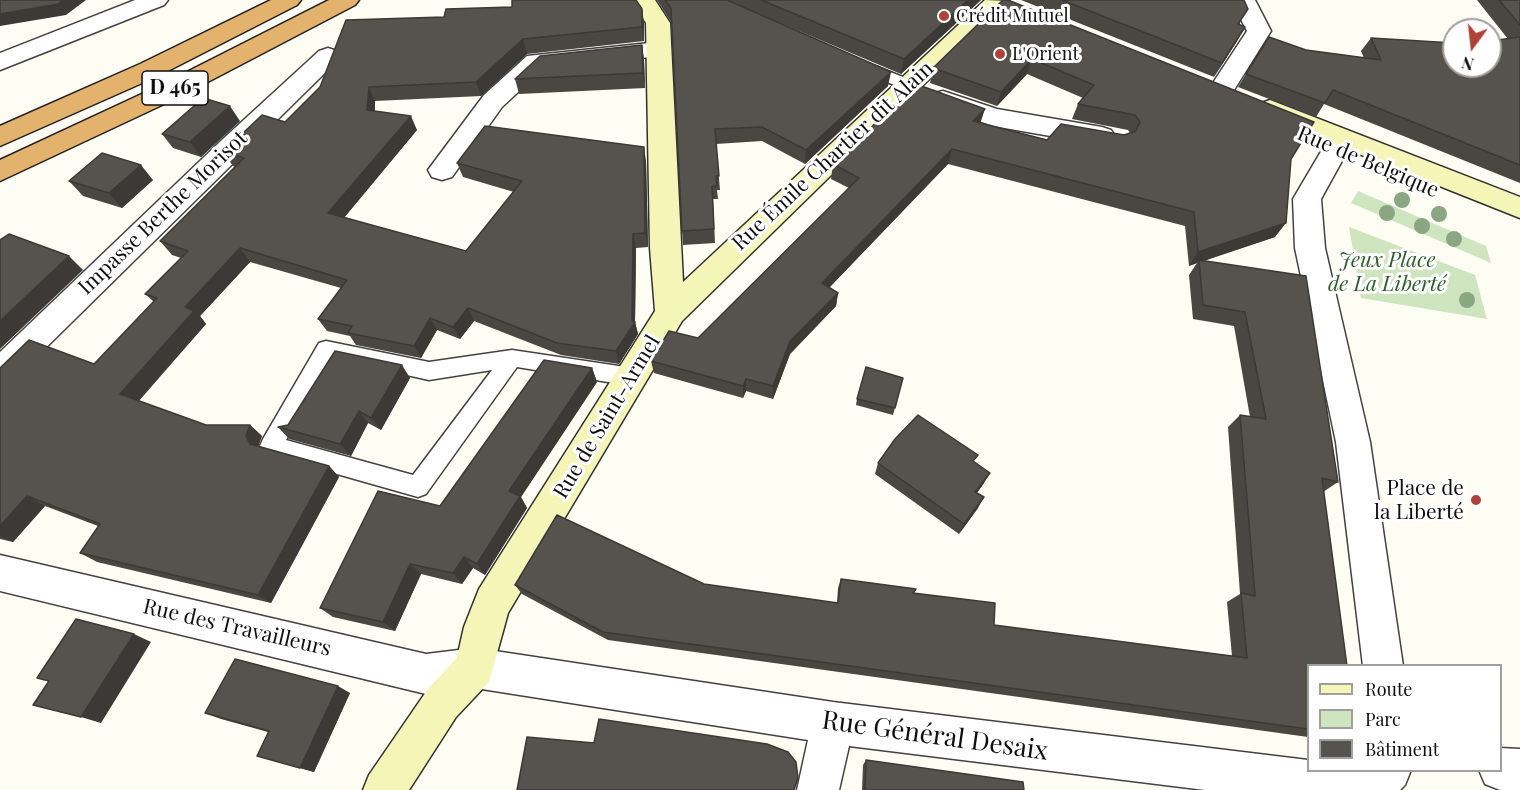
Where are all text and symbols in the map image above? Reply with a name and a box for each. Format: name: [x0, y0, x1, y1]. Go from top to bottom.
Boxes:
place label: Crédit Mutuel: [956, 5, 1069, 27]
marker: Crédit Mutuel: [937, 9, 951, 23]
north arrow: [1442, 18, 1502, 78]
place label: L'Orient: [1012, 43, 1079, 65]
marker: L'Orient: [993, 47, 1007, 61]
text: N: [1459, 52, 1476, 76]
street label: Rue Émile Chartier dit Alain: [727, 56, 939, 256]
road number: D 465: [142, 71, 208, 105]
street label: Rue de Belgique: [1293, 121, 1443, 203]
street label: Impasse Berthe Morisot: [73, 126, 253, 300]
park label: Jeux Place de La Liberté: [1328, 247, 1446, 297]
street label: Rue de Saint-Armel: [548, 331, 666, 503]
place label: Place de la Liberté: [1374, 475, 1464, 525]
marker: Place de la Liberté: [1469, 493, 1483, 507]
street label: Rue des Travailleurs: [141, 594, 333, 662]
legend: [1307, 664, 1502, 772]
text: Route: [1365, 677, 1412, 701]
street label: Rue Général Desaix: [820, 705, 1050, 767]
text: Parc: [1365, 707, 1401, 731]
text: Bâtiment: [1365, 737, 1439, 761]

